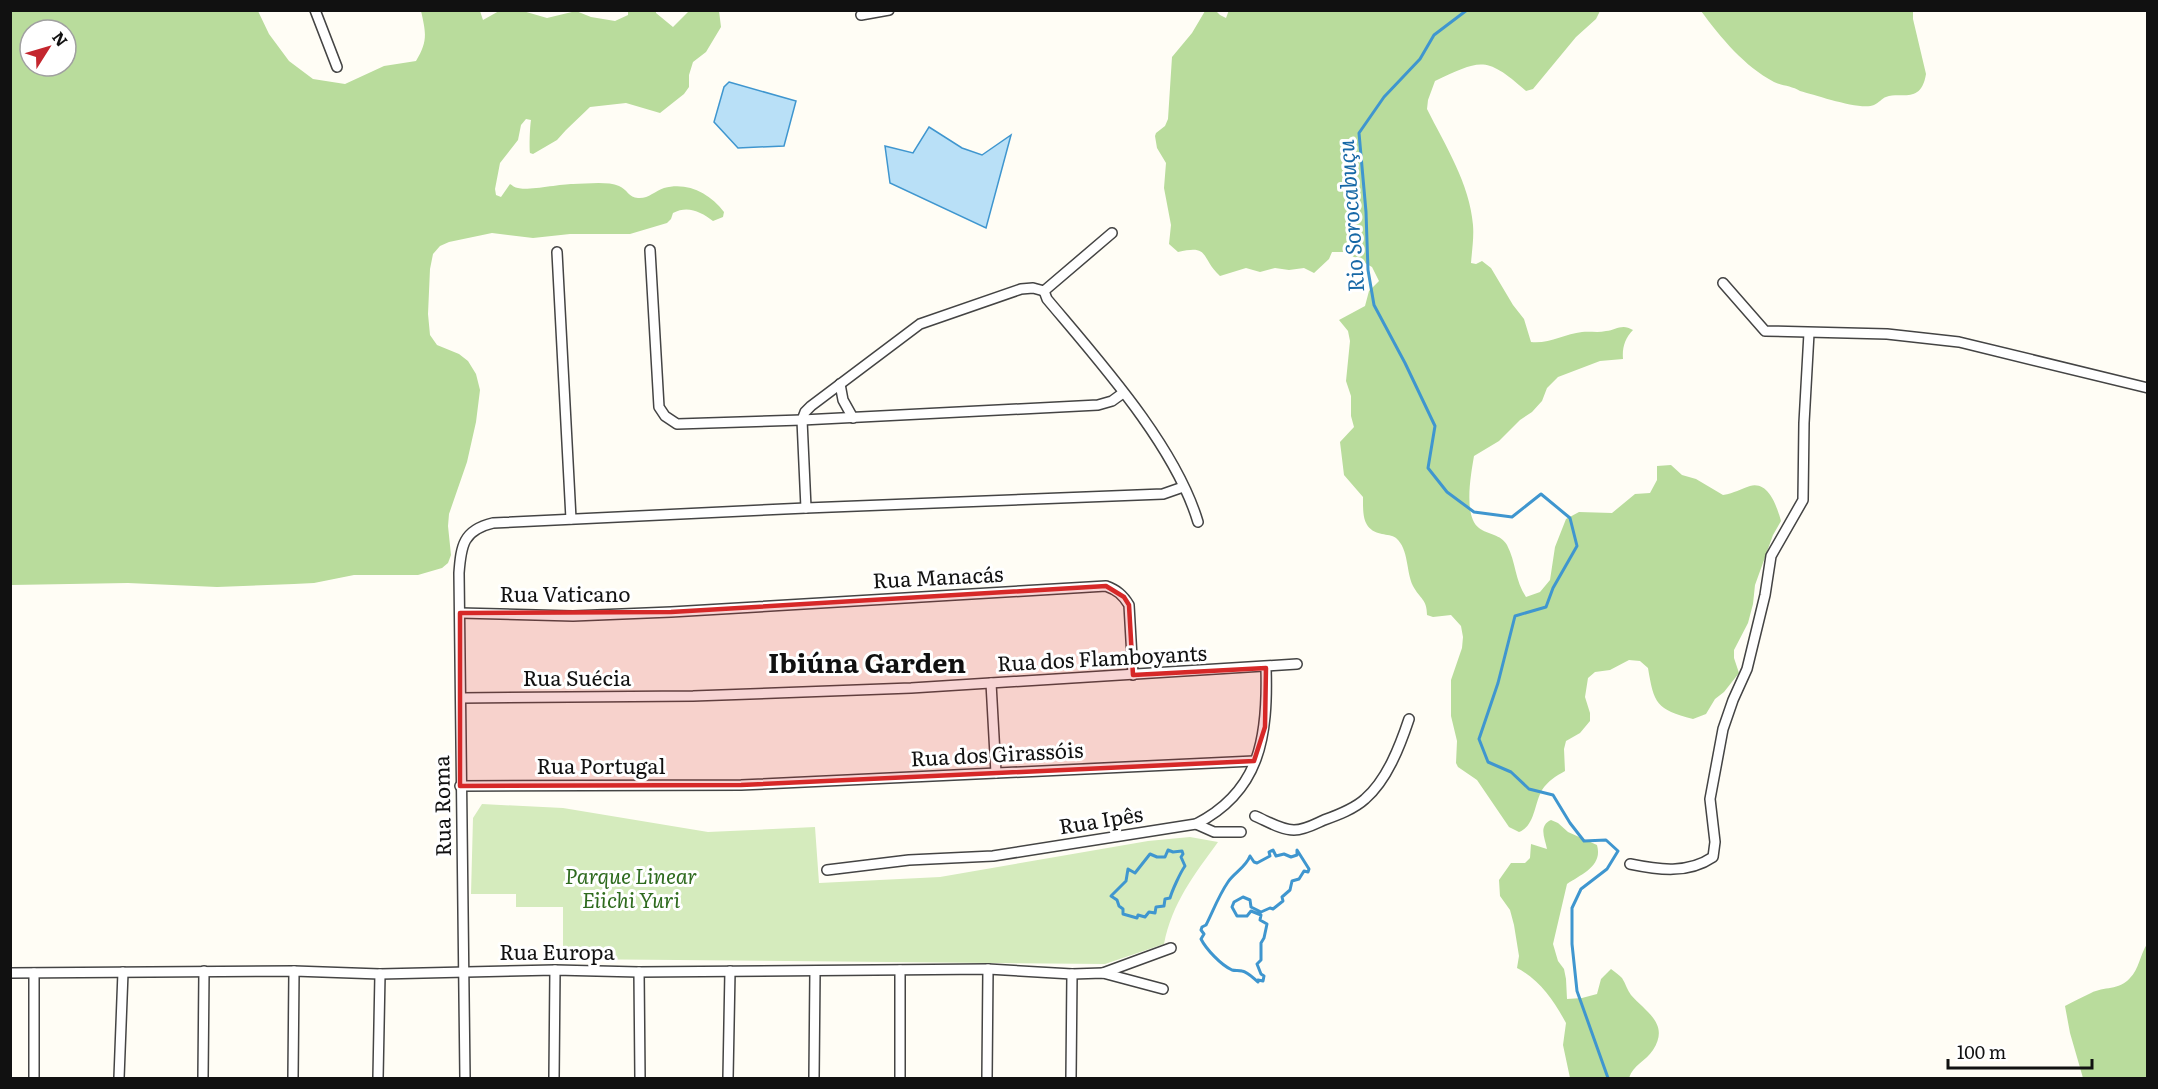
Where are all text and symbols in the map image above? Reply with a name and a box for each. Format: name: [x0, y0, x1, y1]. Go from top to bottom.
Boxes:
north arrow: [18, 18, 78, 78]
text: N: [47, 26, 74, 51]
water label: Rio Sorocabuçu: [1328, 139, 1371, 293]
street label: Rua Manacás: [872, 557, 1004, 594]
street label: Rua Vaticano: [500, 577, 631, 608]
street label: Rua dos Flamboyants: [996, 636, 1208, 677]
district label: Ibiúna Garden: [768, 641, 966, 681]
street label: Rua Suécia: [523, 661, 632, 692]
street label: Rua dos Girassóis: [910, 732, 1084, 773]
street label: Rua Portugal: [536, 749, 666, 780]
street label: Rua Roma: [424, 754, 457, 857]
street label: Rua Ipês: [1056, 797, 1145, 840]
park label: Parque Linear Eiichi Yuri: [565, 859, 698, 914]
street label: Rua Europa: [499, 935, 616, 966]
scale bar: [1948, 1032, 2092, 1070]
text: 100 m: [1957, 1038, 2006, 1065]

